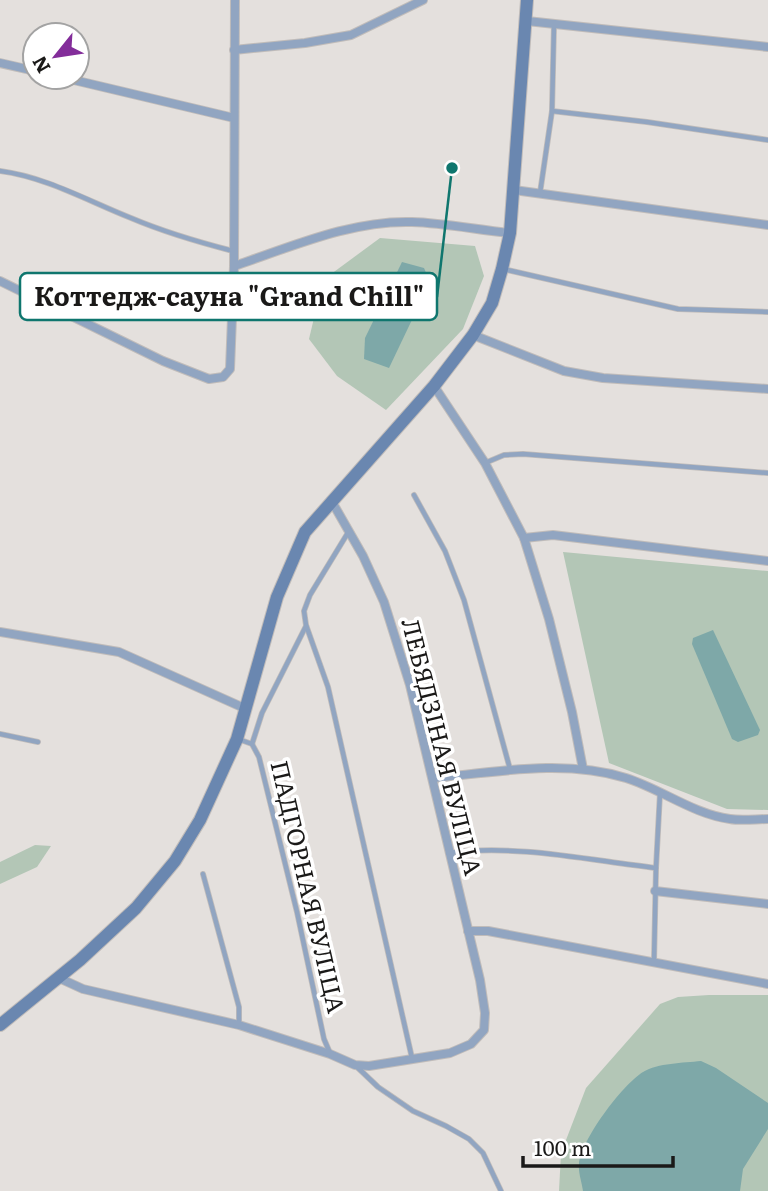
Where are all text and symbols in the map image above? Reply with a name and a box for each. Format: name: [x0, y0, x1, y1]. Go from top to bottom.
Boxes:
north arrow: [21, 21, 91, 91]
text: N: [24, 51, 57, 79]
callout: Коттедж-сауна "Grand Chill": [20, 273, 437, 320]
text: Коттедж-сауна "Grand Chill": [34, 275, 424, 314]
street label: ЛЕБЯДЗІНАЯ ВУЛІЦА: [395, 614, 492, 879]
street label: ПАДГОРНАЯ ВУЛІЦА: [263, 757, 356, 1017]
scale bar: [523, 1124, 674, 1168]
text: 100 m: [534, 1131, 591, 1162]

